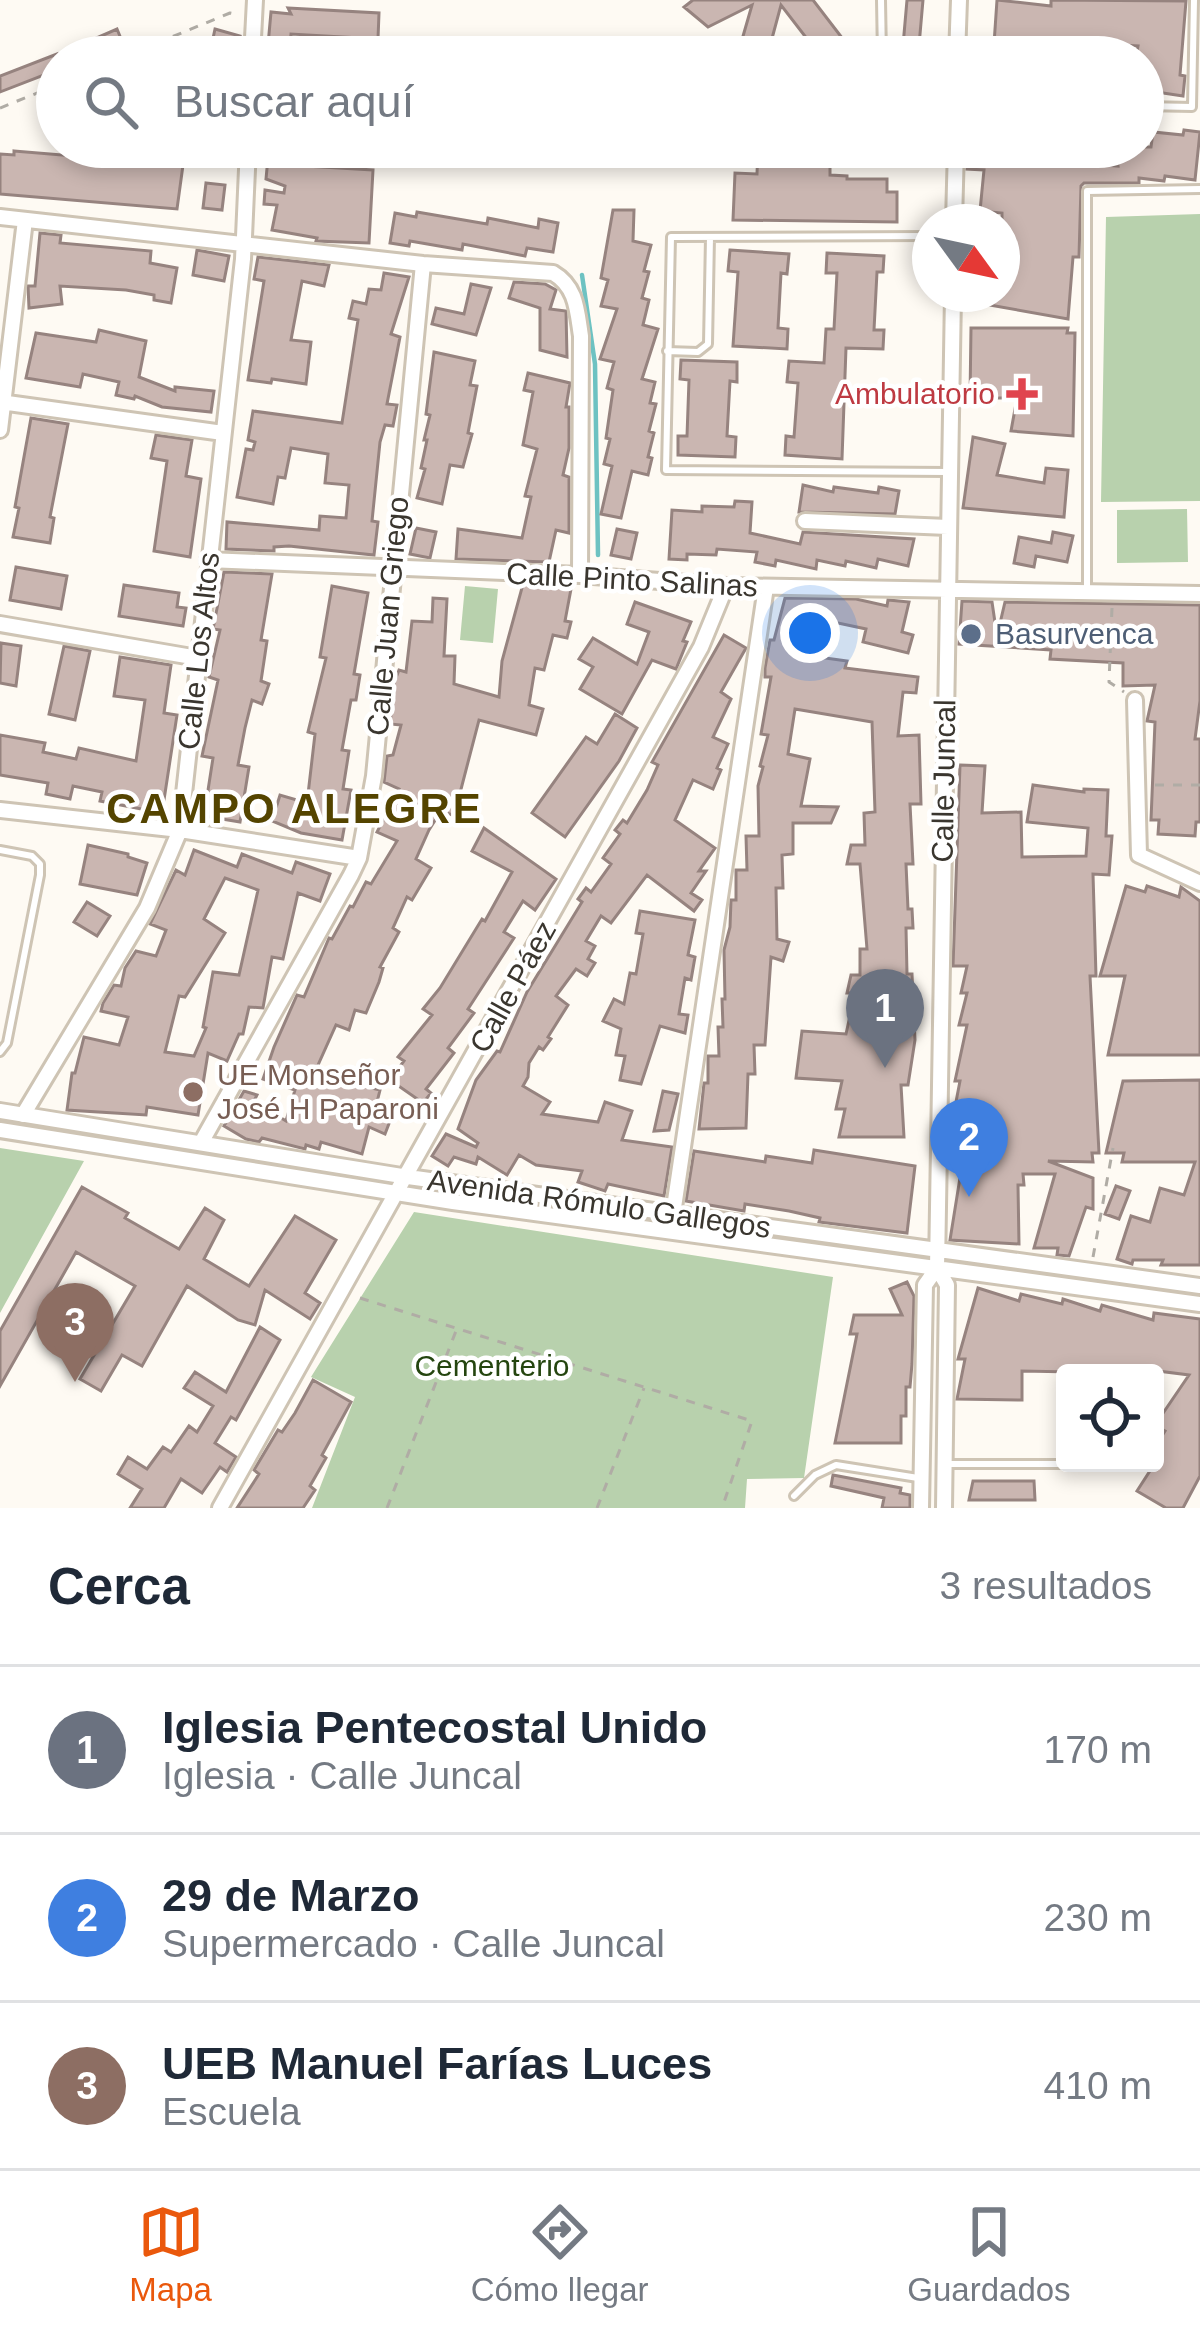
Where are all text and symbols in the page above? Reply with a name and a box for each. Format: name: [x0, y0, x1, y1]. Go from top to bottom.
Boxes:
search box: [36, 36, 1164, 168]
icon: search: [78, 69, 144, 135]
text: Buscar aquí: [174, 76, 414, 127]
north arrow: [912, 204, 1020, 312]
place label: Ambulatorio: [835, 377, 995, 410]
marker: Ambulatorio: [1006, 378, 1038, 410]
street label: Calle Juan Griego: [361, 495, 414, 737]
street label: Calle Los Altos: [172, 551, 225, 751]
street label: Calle Pinto Salinas: [505, 556, 759, 603]
your location: [780, 603, 840, 663]
place label: Basurvenca: [995, 617, 1154, 650]
marker: Basurvenca: [958, 621, 984, 647]
street label: Calle Juncal: [926, 699, 961, 863]
district label: CAMPO ALEGRE: [106, 785, 484, 832]
street label: Calle Páez: [463, 915, 562, 1058]
pin: 1: [846, 969, 924, 1068]
place label: UE Monseñor José H Paparoni: [217, 1058, 439, 1125]
marker: UE Monseñor José H Paparoni: [180, 1079, 206, 1105]
pin: 2: [930, 1098, 1008, 1197]
street label: Avenida Rómulo Gallegos: [425, 1163, 773, 1244]
pin: 3: [36, 1283, 114, 1382]
park label: Cementerio: [414, 1349, 570, 1382]
map controls: [1056, 1364, 1164, 1472]
button: locate: [1056, 1364, 1164, 1472]
text: Cerca: [48, 1558, 190, 1615]
text: 3 resultados: [940, 1564, 1152, 1607]
text: Iglesia Pentecostal Unido: [162, 1702, 707, 1753]
text: 1: [76, 1728, 98, 1771]
text: 170 m: [1044, 1728, 1152, 1771]
text: Iglesia · Calle Juncal: [162, 1754, 522, 1797]
text: 29 de Marzo: [162, 1870, 420, 1921]
text: 2: [76, 1896, 98, 1939]
text: 230 m: [1044, 1896, 1152, 1939]
text: Supermercado · Calle Juncal: [162, 1922, 665, 1965]
text: UEB Manuel Farías Luces: [162, 2038, 712, 2089]
text: 3: [76, 2064, 98, 2107]
text: 410 m: [1044, 2064, 1152, 2107]
text: Escuela: [162, 2090, 301, 2133]
tab: Mapa: [129, 2199, 212, 2309]
tab: Cómo llegar: [471, 2199, 649, 2309]
tab: Guardados: [907, 2199, 1071, 2309]

